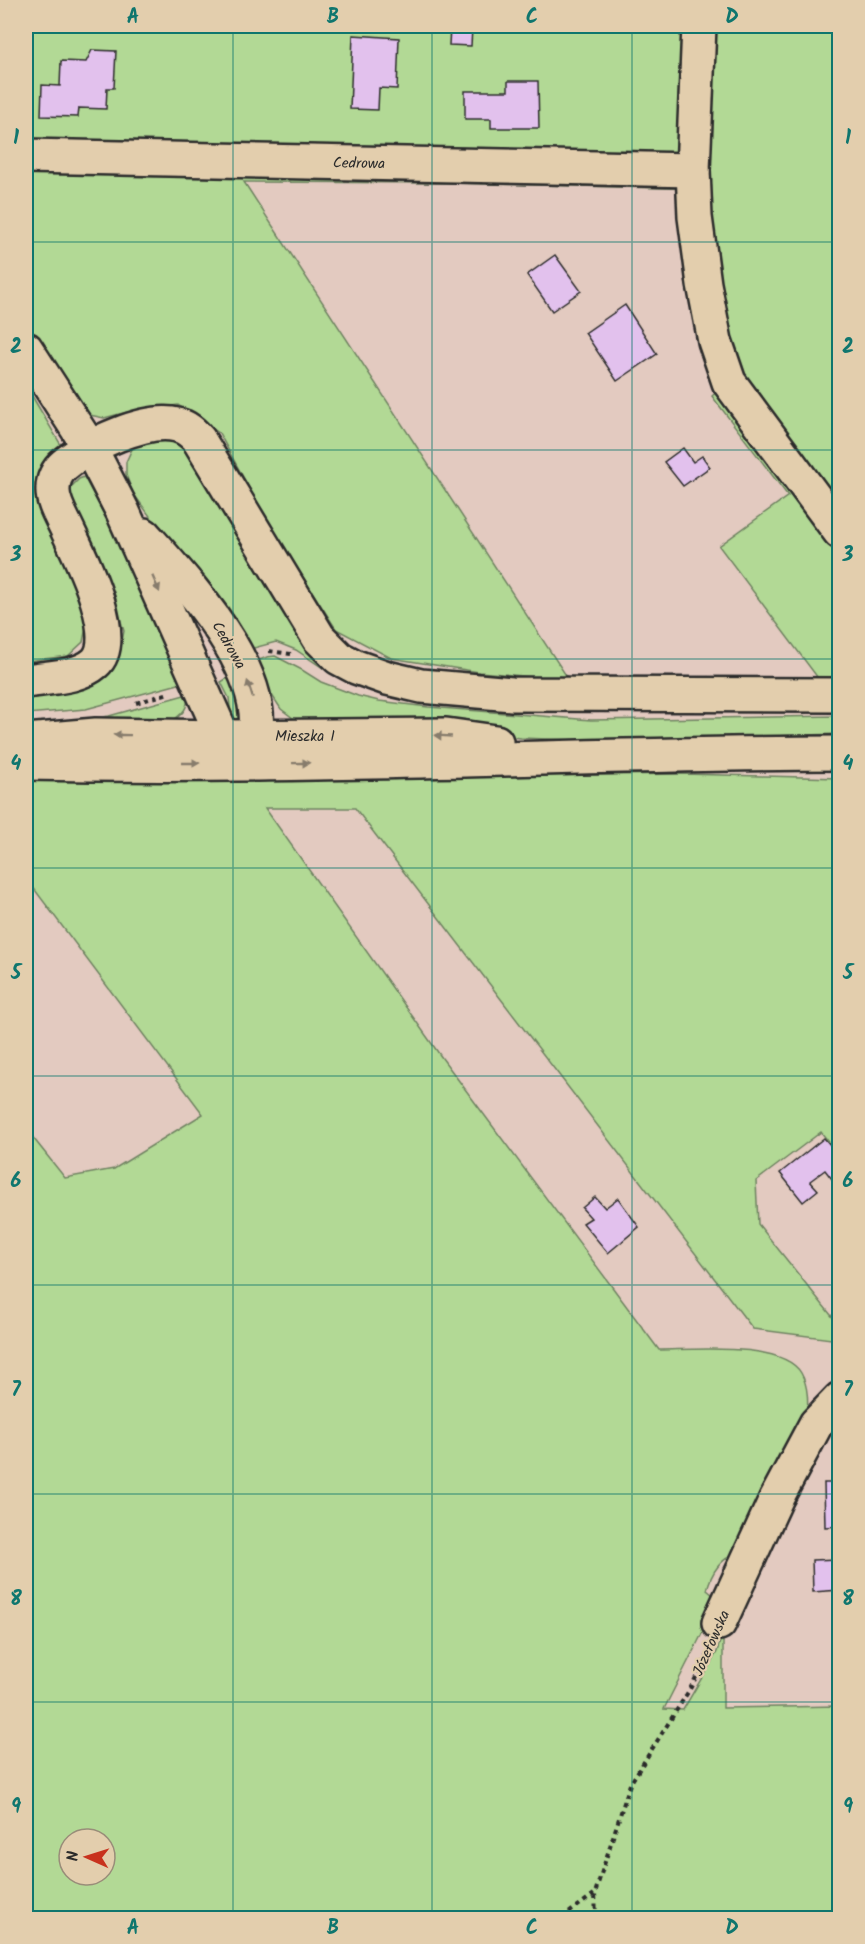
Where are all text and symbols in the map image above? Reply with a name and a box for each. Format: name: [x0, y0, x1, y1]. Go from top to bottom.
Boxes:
text: A: [127, 2, 139, 34]
text: B: [327, 2, 339, 34]
text: C: [526, 2, 538, 34]
text: D: [725, 2, 739, 34]
text: 1: [13, 123, 19, 155]
text: 1: [845, 123, 851, 155]
street label: Cedrowa: [333, 152, 385, 176]
text: 2: [10, 332, 22, 364]
text: 2: [842, 332, 854, 364]
text: 3: [10, 540, 22, 572]
text: 3: [842, 540, 854, 572]
one-way arrow: [151, 576, 161, 594]
street label: Cedrowa: [205, 617, 252, 674]
one-way arrow: [245, 680, 254, 698]
street label: Mieszka I: [275, 725, 335, 749]
one-way arrow: [113, 730, 132, 740]
one-way arrow: [434, 731, 453, 740]
text: 4: [11, 749, 22, 781]
text: 4: [843, 749, 854, 781]
one-way arrow: [182, 758, 201, 768]
one-way arrow: [292, 758, 311, 767]
text: 5: [10, 958, 23, 990]
text: 5: [842, 958, 855, 990]
text: 6: [11, 1166, 22, 1198]
text: 6: [843, 1166, 854, 1198]
text: 7: [11, 1375, 21, 1407]
text: 7: [843, 1375, 853, 1407]
text: 8: [10, 1584, 22, 1616]
text: 8: [842, 1584, 854, 1616]
street label: Józefowska: [687, 1606, 737, 1680]
text: 9: [11, 1792, 21, 1824]
text: 9: [843, 1792, 853, 1824]
north arrow: [57, 1827, 117, 1887]
text: N: [61, 1851, 86, 1862]
text: A: [127, 1913, 139, 1944]
text: B: [327, 1913, 339, 1944]
text: C: [526, 1913, 538, 1944]
text: D: [725, 1913, 739, 1944]

